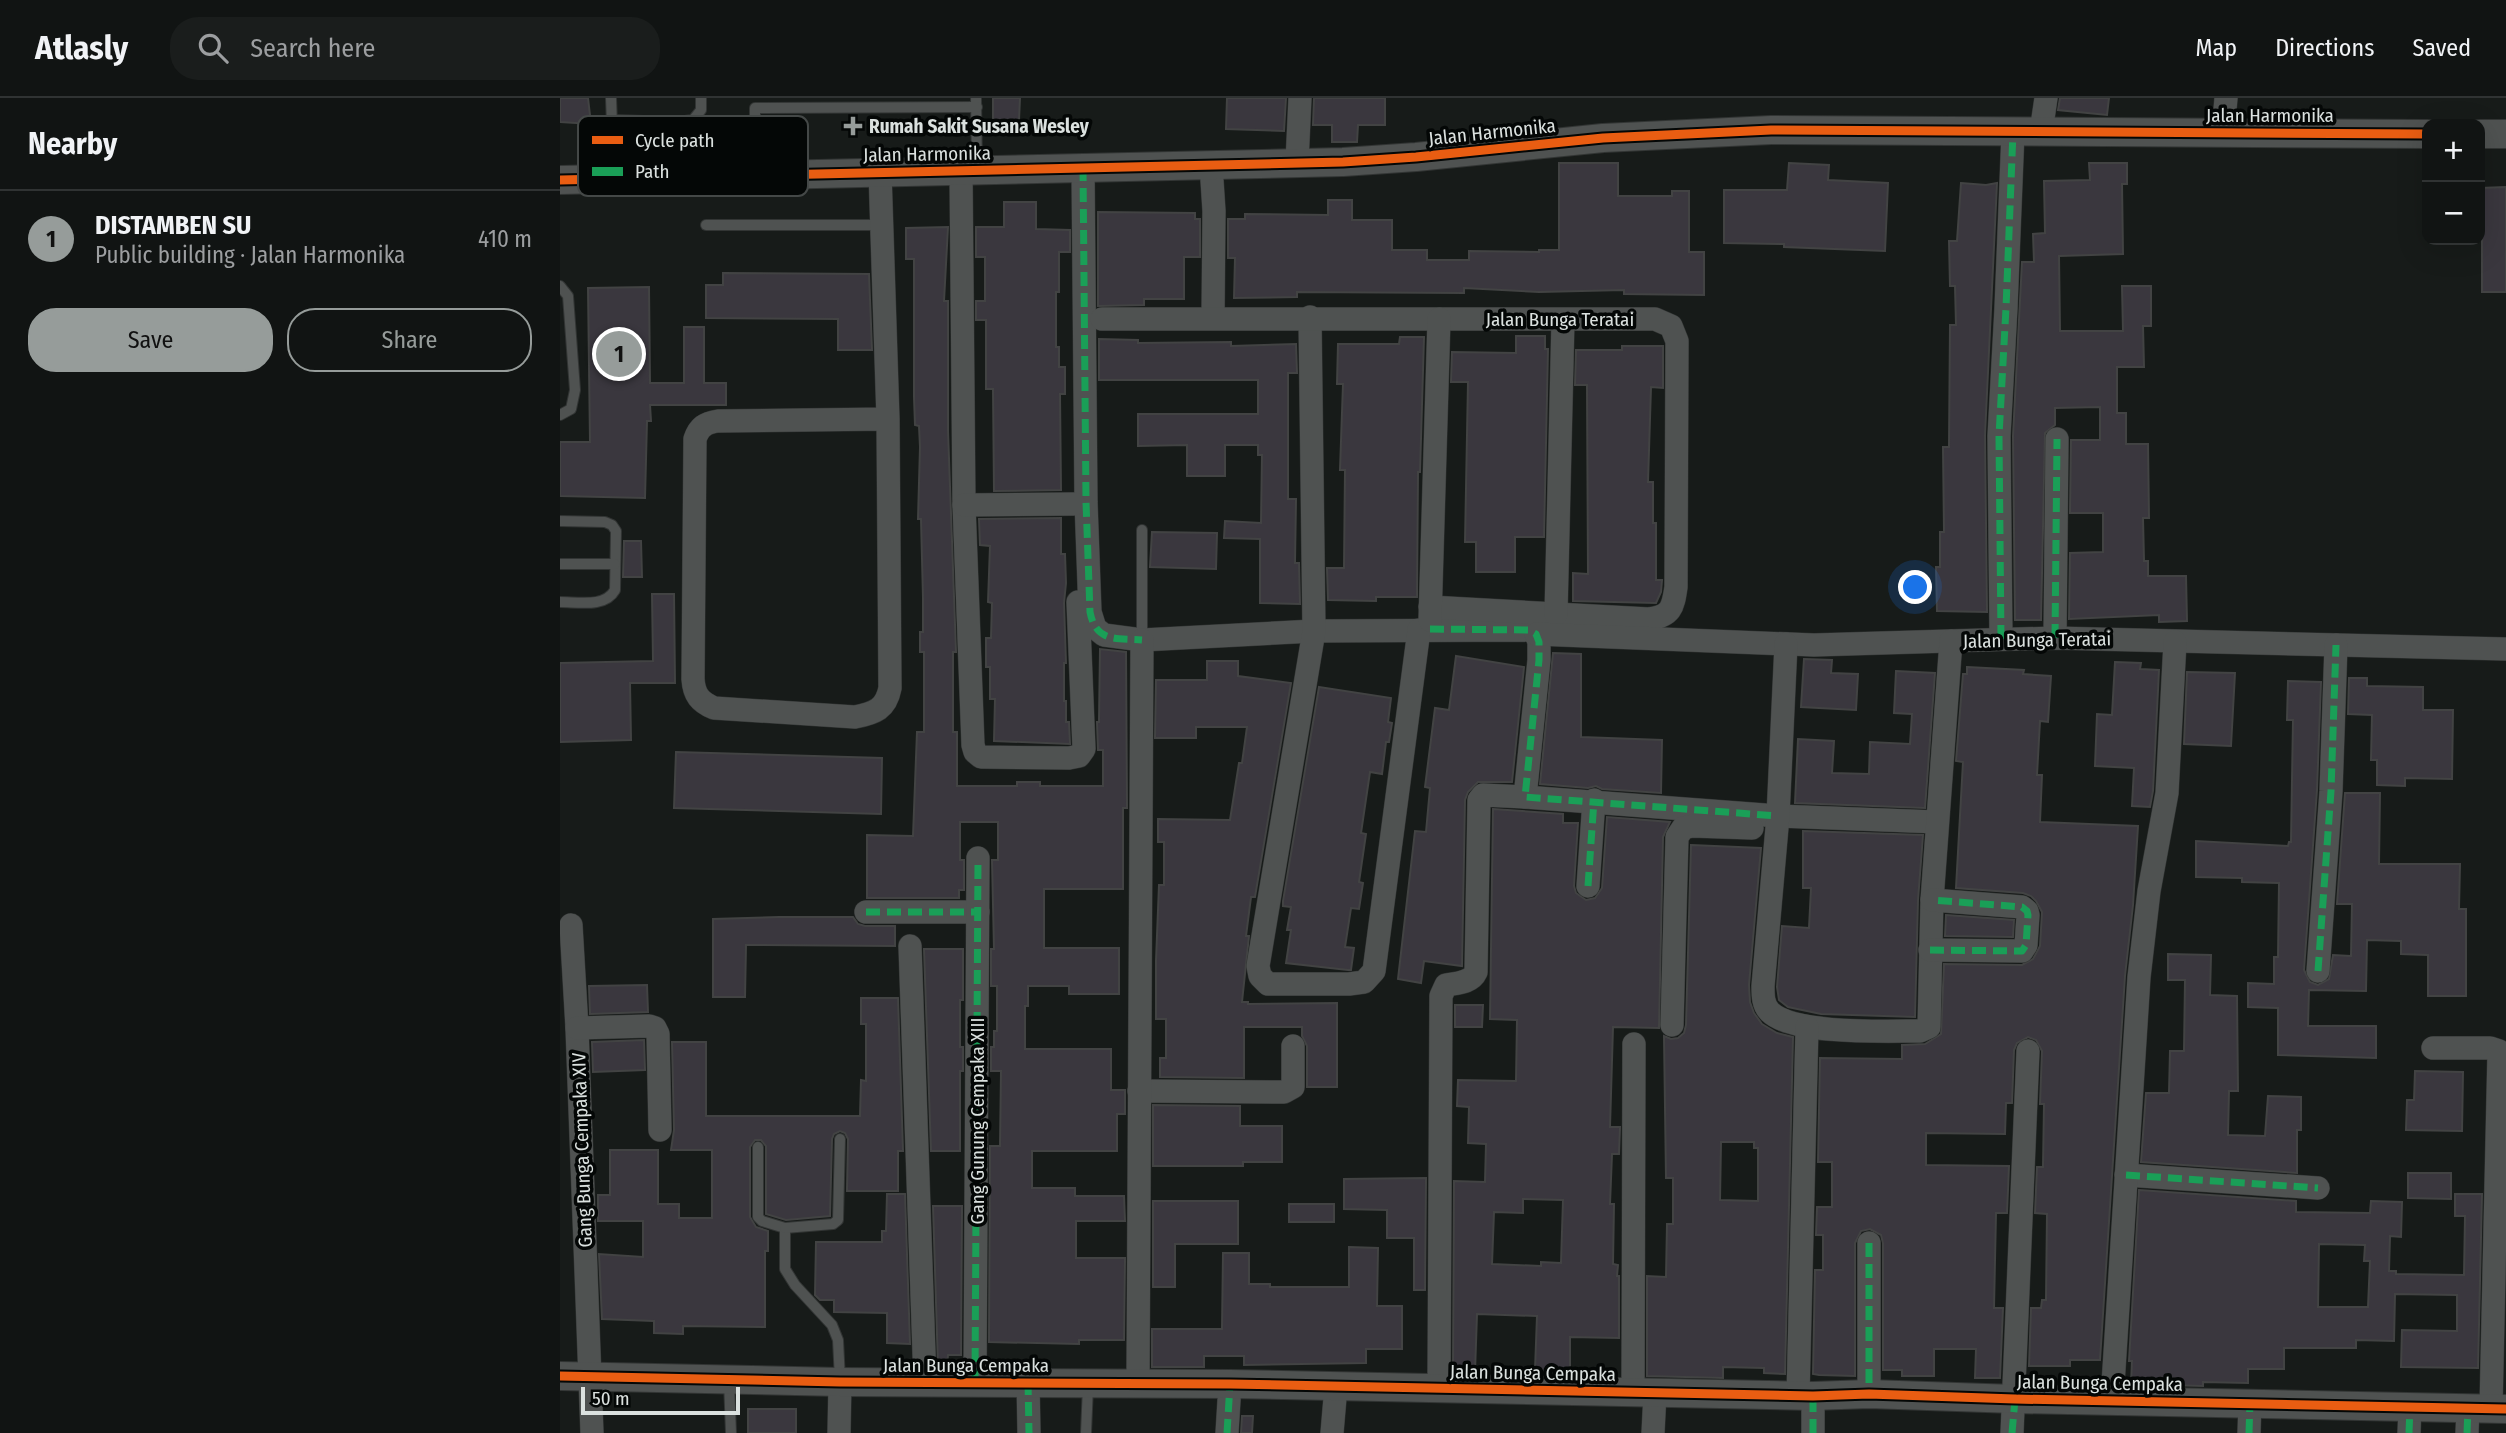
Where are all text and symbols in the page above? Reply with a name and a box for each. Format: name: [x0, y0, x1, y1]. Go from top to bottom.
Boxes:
search box: [170, 17, 660, 80]
text: Atlasly: [35, 28, 128, 68]
icon: search: [194, 29, 232, 67]
text: Search here: [250, 33, 375, 64]
text: Map: [2196, 34, 2237, 62]
text: Directions: [2275, 34, 2374, 62]
text: Saved: [2412, 34, 2471, 62]
street label: Jalan Harmonika: [2206, 104, 2334, 127]
street label: Jalan Harmonika: [1427, 114, 1557, 150]
place label: Rumah Sakit Susana Wesley: [869, 115, 1090, 138]
legend: [578, 116, 808, 196]
marker: Rumah Sakit Susana Wesley: [843, 116, 863, 136]
map controls: [2422, 119, 2485, 245]
button: +: [2422, 119, 2485, 182]
text: Nearby: [28, 126, 117, 162]
text: Cycle path: [635, 129, 714, 152]
street label: Jalan Harmonika: [863, 141, 991, 167]
text: Path: [635, 160, 670, 183]
button: −: [2422, 182, 2485, 245]
text: DISTAMBEN SU: [95, 210, 251, 241]
text: 1: [46, 225, 56, 253]
text: 410 m: [478, 225, 532, 253]
text: Public building · Jalan Harmonika: [95, 241, 405, 269]
button: Save: [28, 308, 273, 372]
button: Share: [287, 308, 532, 372]
street label: Jalan Bunga Teratai: [1486, 308, 1634, 331]
pin: 1: [596, 328, 642, 380]
your location: [1898, 570, 1932, 604]
street label: Jalan Bunga Teratai: [1963, 627, 2111, 653]
street label: Gang Gunung Cempaka XIII: [966, 1018, 989, 1224]
street label: Gang Bunga Cempaka XIV: [567, 1052, 597, 1248]
street label: Jalan Bunga Cempaka: [883, 1354, 1049, 1377]
street label: Jalan Bunga Cempaka: [1450, 1360, 1616, 1386]
street label: Jalan Bunga Cempaka: [2017, 1370, 2183, 1396]
scale bar: [581, 1384, 740, 1416]
text: 50 m: [592, 1387, 630, 1410]

